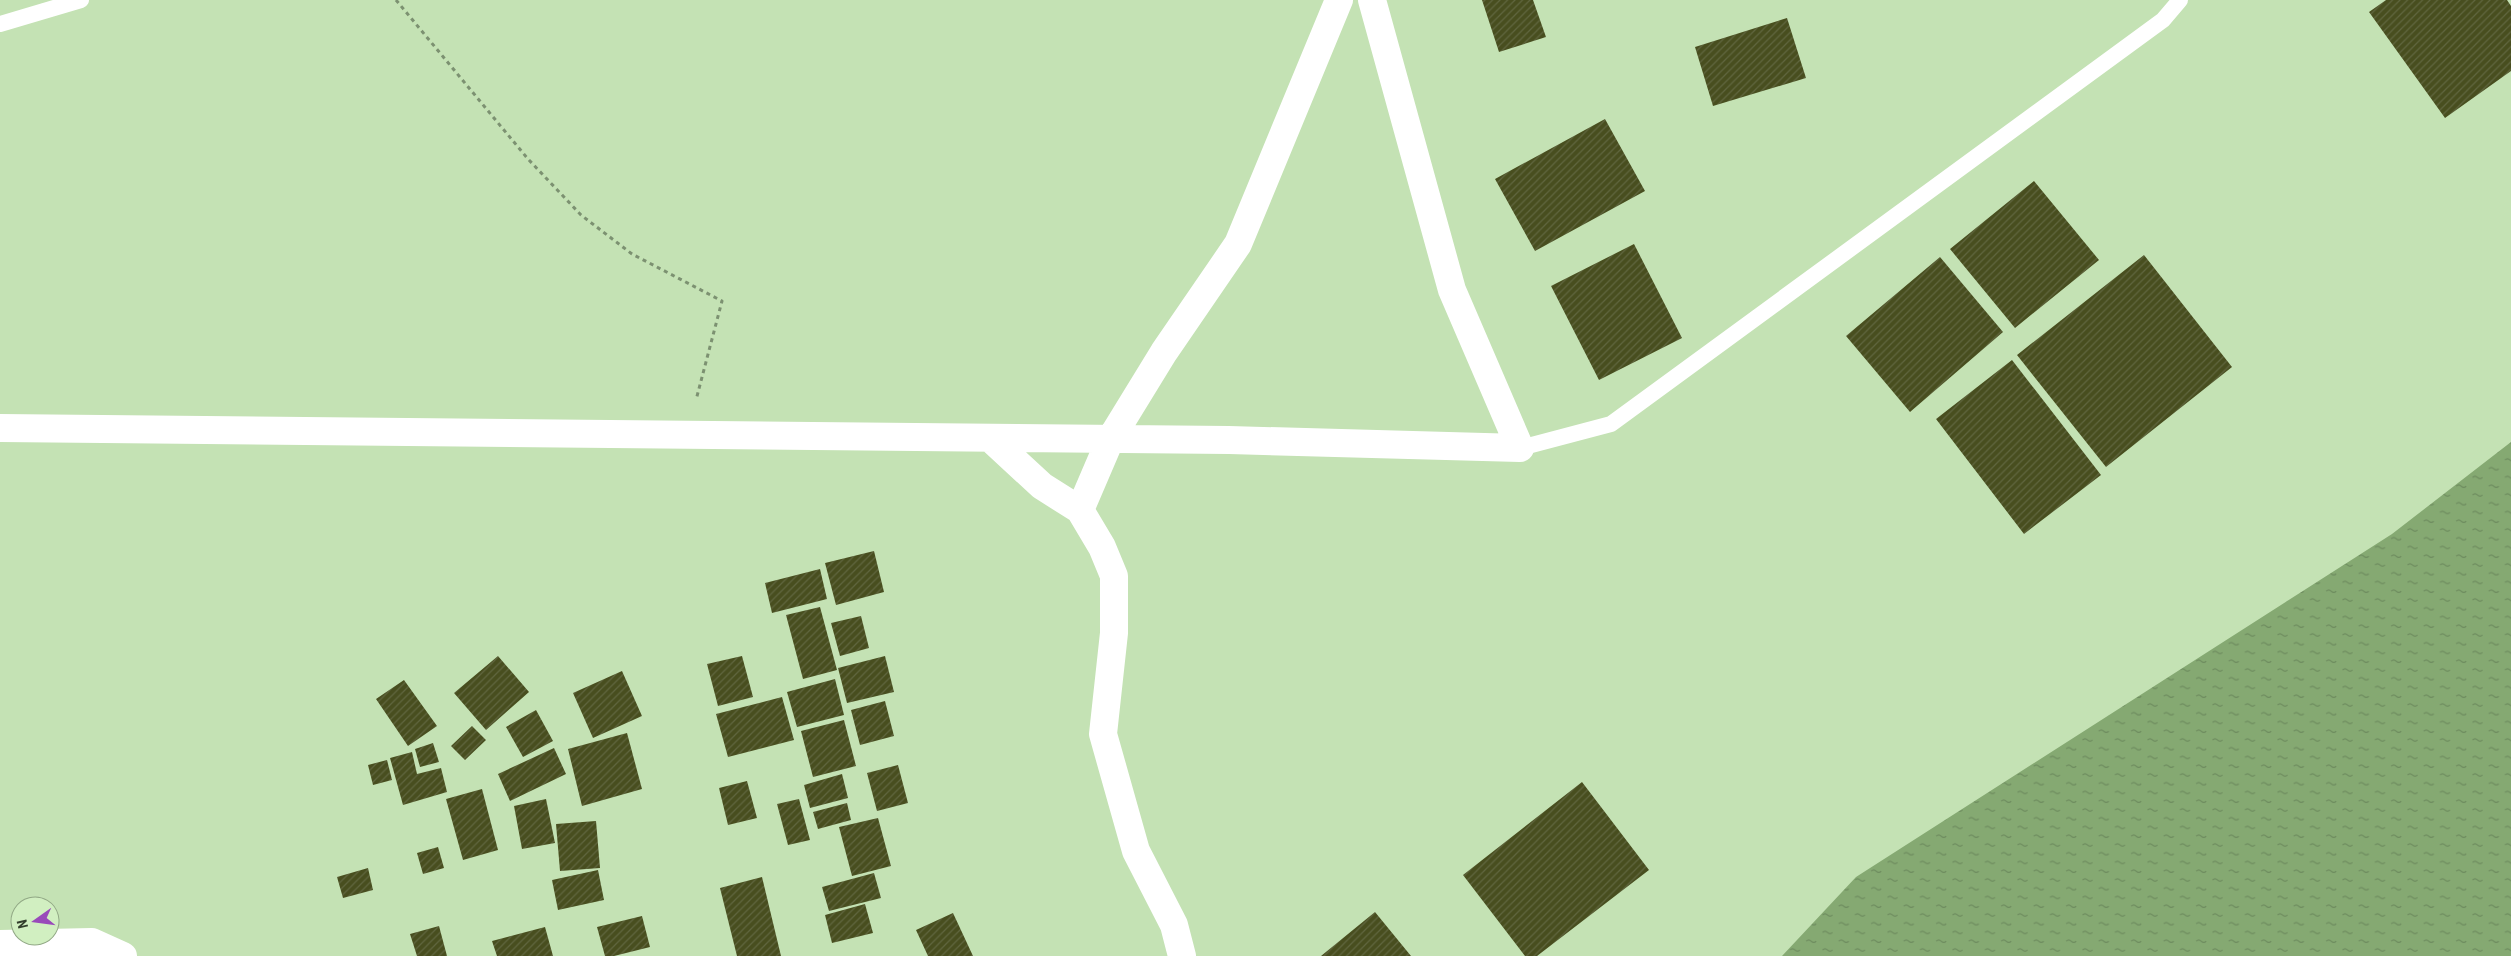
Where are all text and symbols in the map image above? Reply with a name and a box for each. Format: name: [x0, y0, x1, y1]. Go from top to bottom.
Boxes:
north arrow: [10, 896, 60, 946]
text: N: [14, 918, 31, 930]

